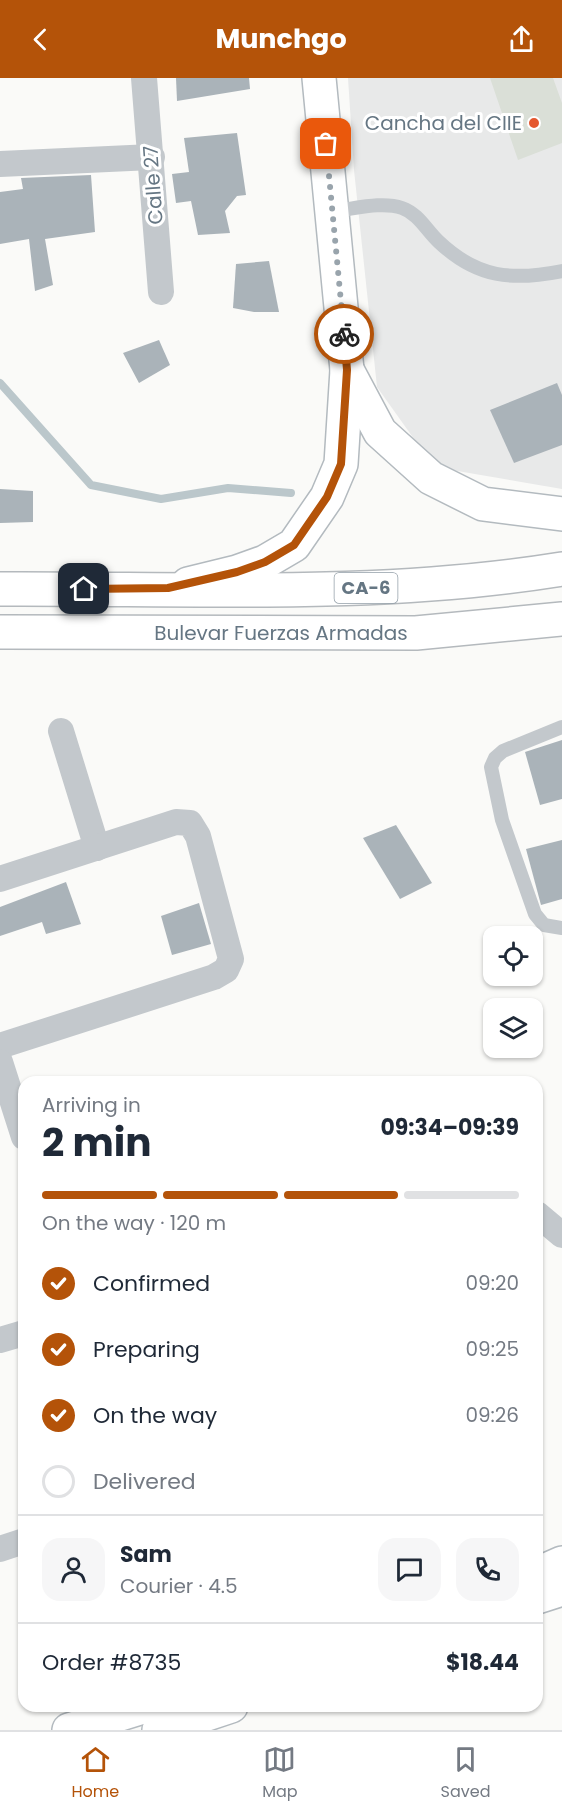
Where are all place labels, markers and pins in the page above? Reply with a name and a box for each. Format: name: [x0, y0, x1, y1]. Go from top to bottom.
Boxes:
place label: Cancha del CIIE: [365, 109, 522, 137]
marker: Cancha del CIIE: [527, 116, 541, 130]
pin: [300, 118, 351, 169]
pin: [58, 563, 109, 614]

